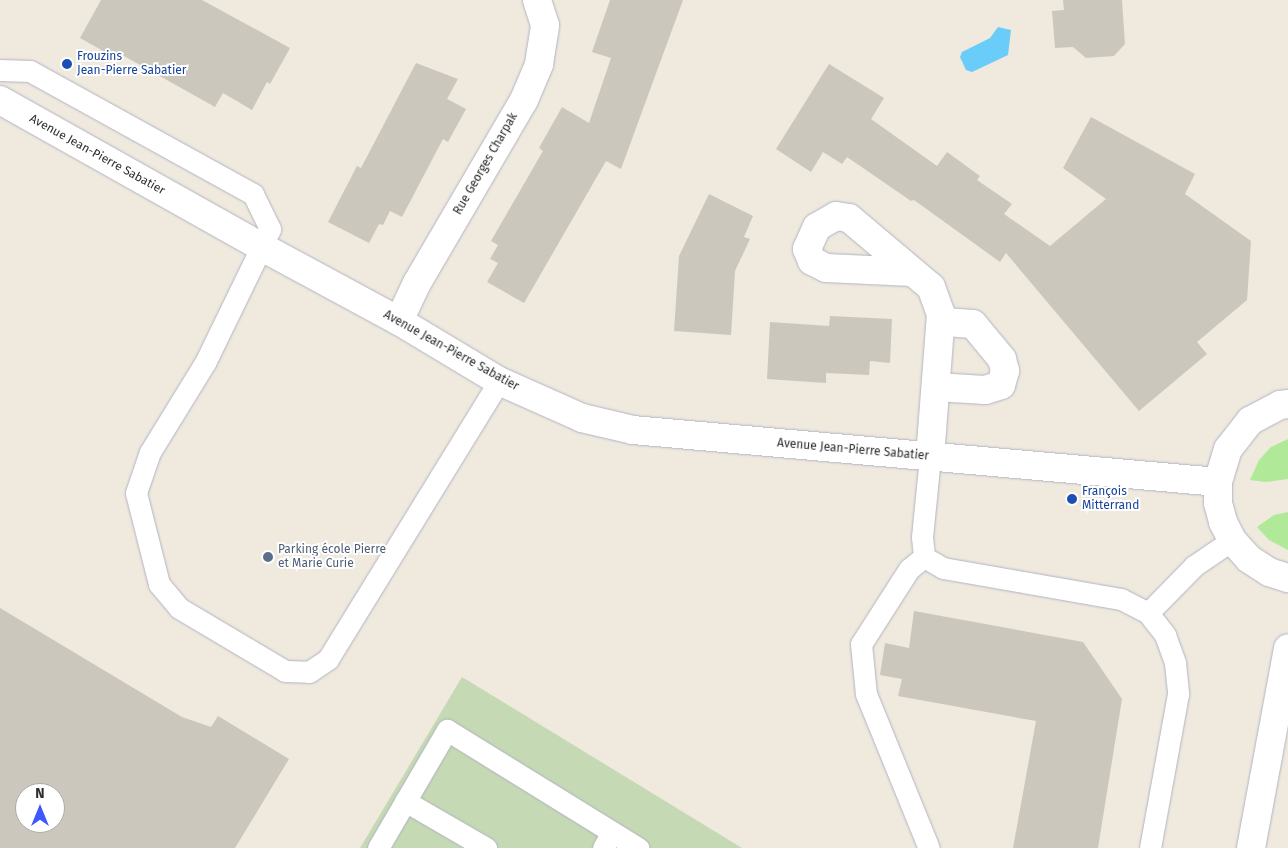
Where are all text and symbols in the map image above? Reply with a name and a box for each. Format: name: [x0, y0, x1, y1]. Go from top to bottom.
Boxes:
place label: Frouzins Jean-Pierre Sabatier: [77, 50, 186, 78]
marker: Frouzins Jean-Pierre Sabatier: [61, 58, 73, 70]
street label: Rue Georges Charpak: [451, 110, 521, 218]
street label: Avenue Jean-Pierre Sabatier: [27, 112, 167, 198]
street label: Avenue Jean-Pierre Sabatier: [381, 308, 521, 394]
street label: Avenue Jean-Pierre Sabatier: [776, 436, 930, 464]
place label: François Mitterrand: [1082, 485, 1139, 513]
marker: François Mitterrand: [1066, 493, 1078, 505]
place label: Parking école Pierre et Marie Curie: [278, 543, 386, 571]
marker: Parking école Pierre et Marie Curie: [262, 551, 274, 563]
north arrow: [15, 783, 65, 833]
text: N: [35, 785, 45, 802]

